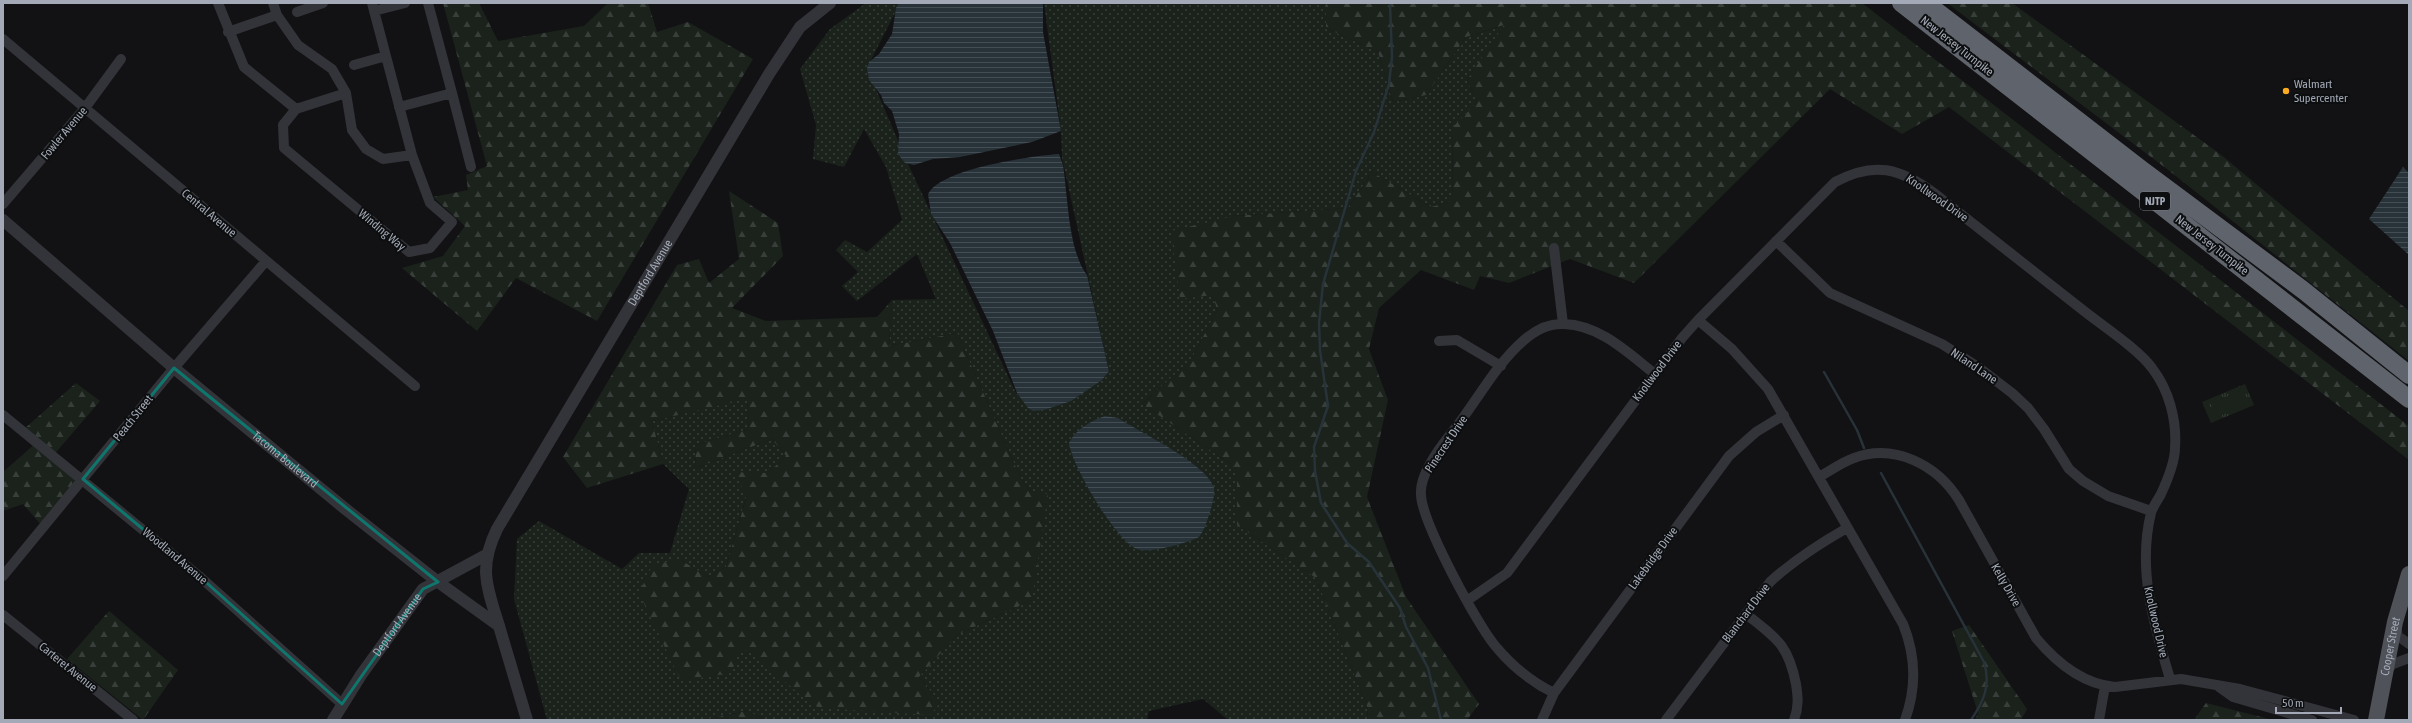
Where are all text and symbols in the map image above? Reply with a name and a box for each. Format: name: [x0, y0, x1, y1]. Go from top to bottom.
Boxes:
street label: New Jersey Turnpike: [1918, 13, 1996, 79]
place label: Walmart Supercenter: [2294, 77, 2348, 105]
marker: Walmart Supercenter: [2281, 86, 2291, 96]
street label: Fowler Avenue: [38, 104, 90, 162]
street label: Knollwood Drive: [1903, 171, 1971, 225]
street label: Central Avenue: [179, 186, 239, 240]
road number: NJTP: [2140, 192, 2170, 210]
street label: Winding Way: [356, 206, 408, 254]
street label: New Jersey Turnpike: [2173, 212, 2251, 278]
street label: Deptford Avenue: [625, 237, 675, 308]
street label: Knollwood Drive: [1630, 338, 1684, 404]
street label: Niland Lane: [1948, 345, 2000, 387]
street label: Peach Street: [110, 392, 156, 444]
street label: Pinecrest Drive: [1422, 413, 1470, 475]
street label: Tacoma Boulevard: [249, 428, 321, 491]
street label: Lakebridge Drive: [1626, 524, 1680, 592]
street label: Woodland Avenue: [140, 525, 210, 587]
street label: Kelly Drive: [1988, 561, 2024, 609]
street label: Blanchard Drive: [1719, 581, 1773, 645]
street label: Knollwood Drive: [2141, 585, 2171, 659]
street label: Deptford Avenue: [370, 590, 425, 659]
street label: Cooper Street: [2378, 615, 2403, 677]
street label: Carteret Avenue: [36, 639, 100, 695]
scale bar: [2276, 689, 2341, 715]
text: 50 m: [2282, 696, 2304, 710]

